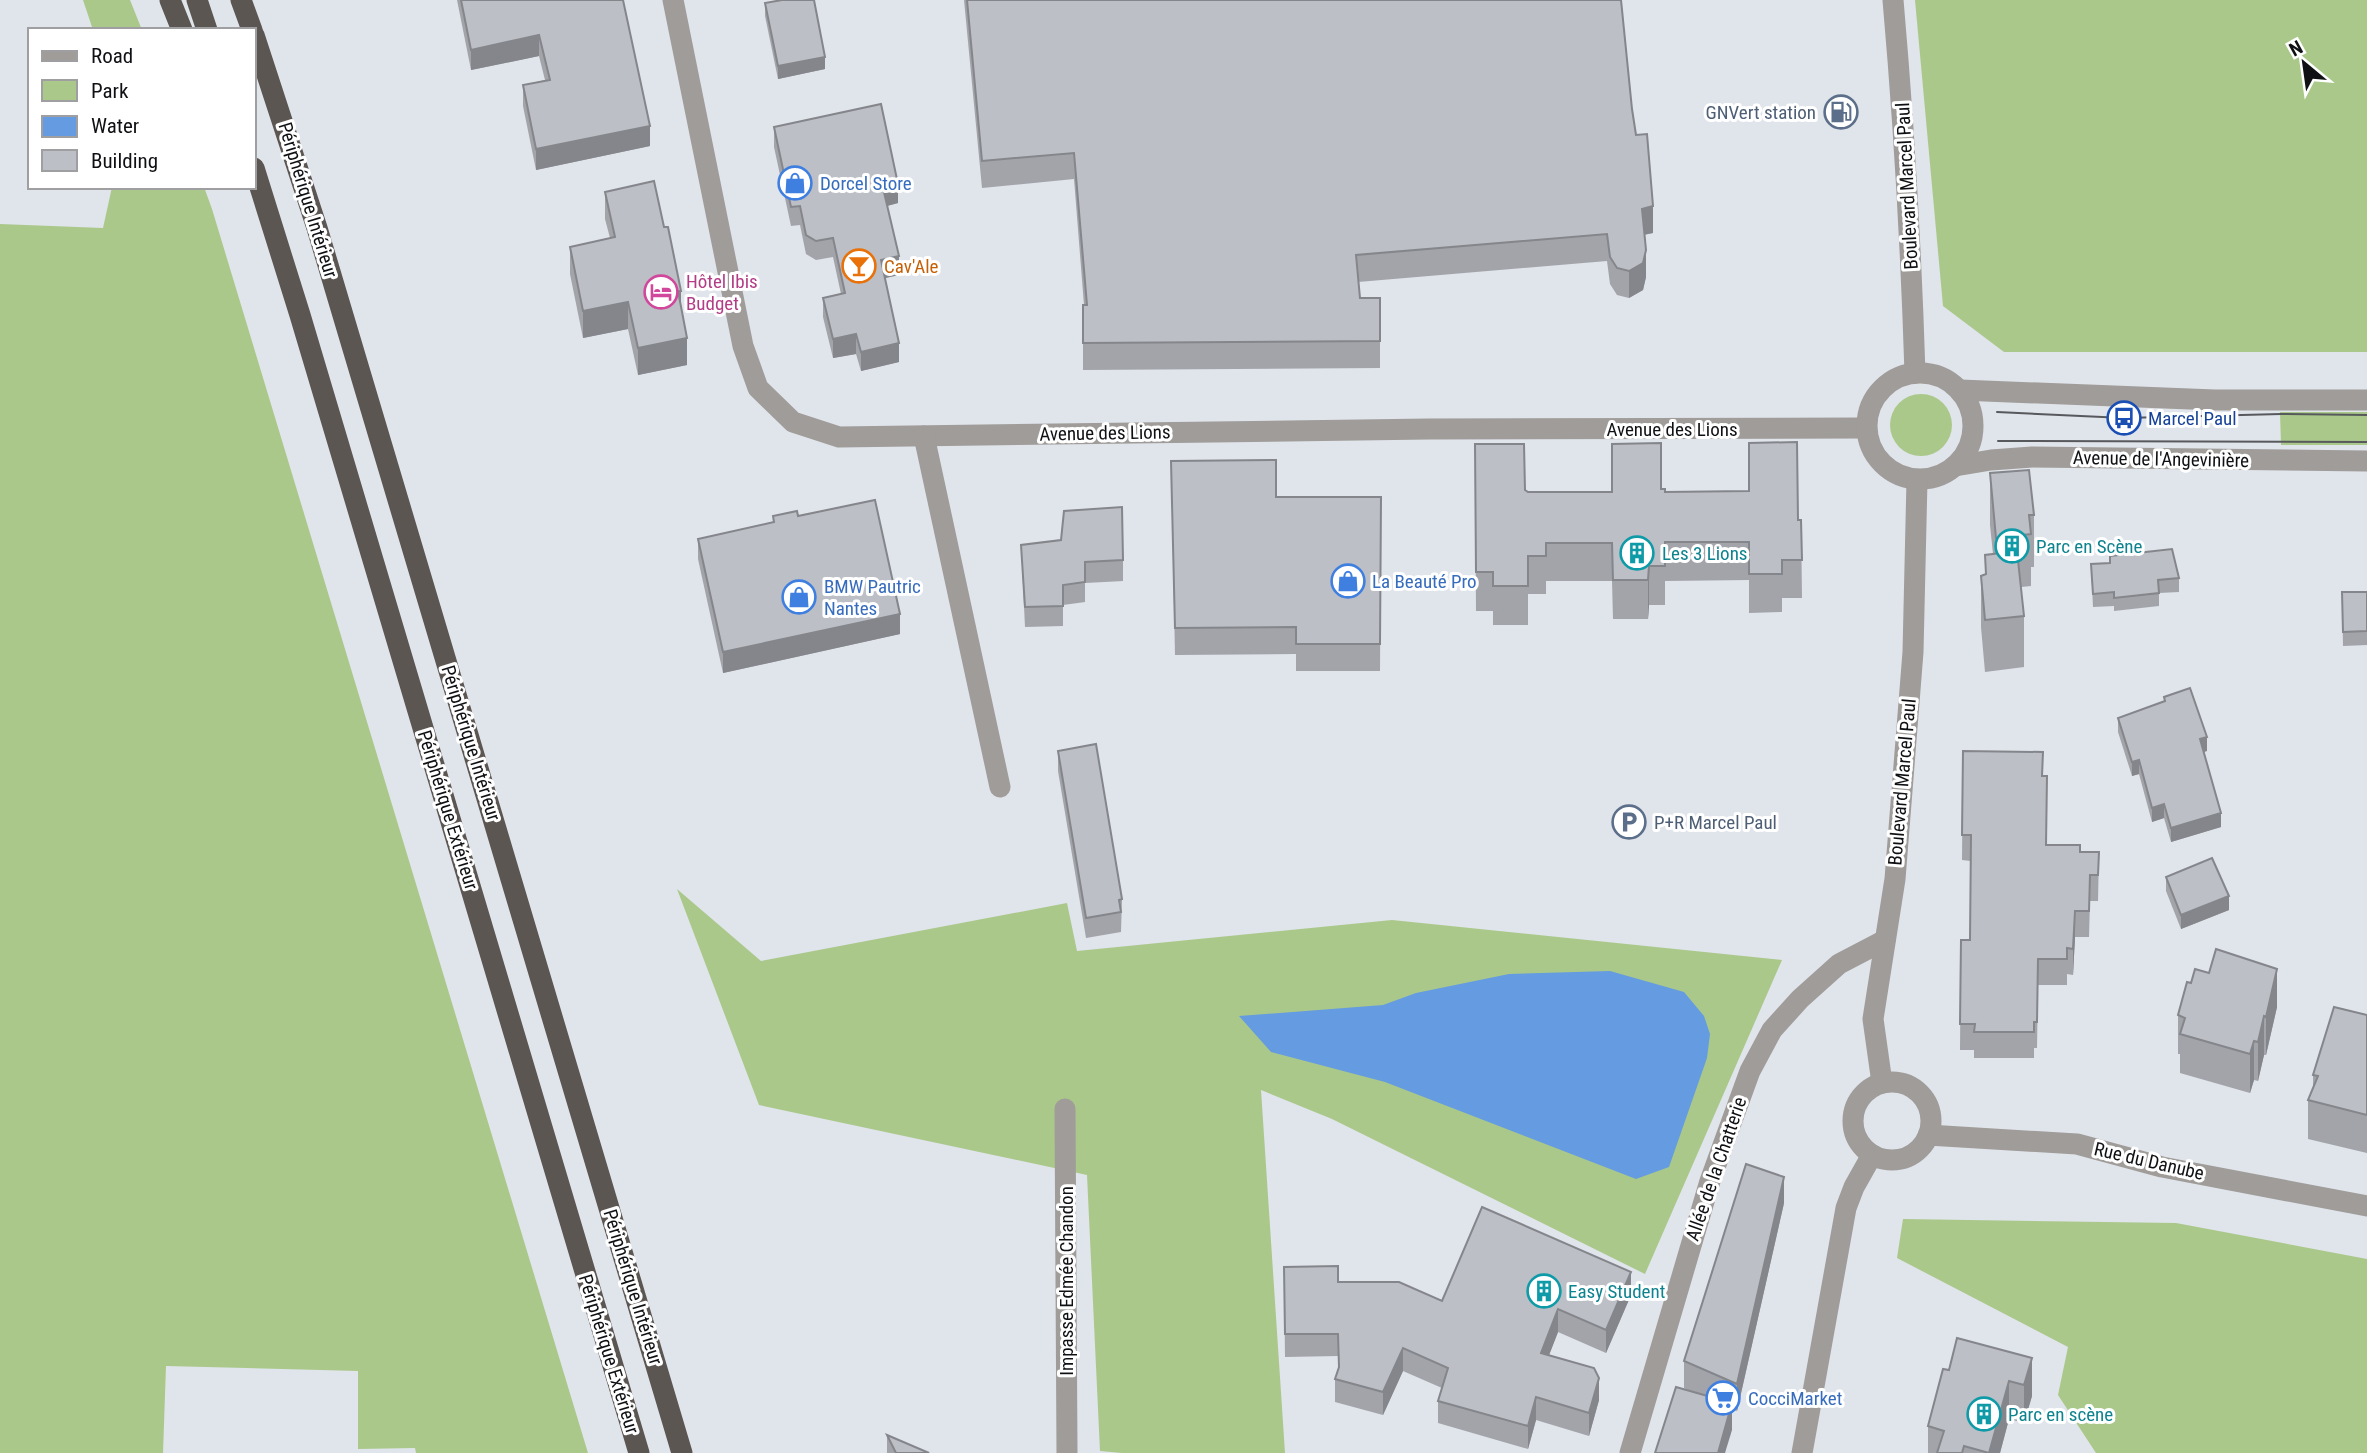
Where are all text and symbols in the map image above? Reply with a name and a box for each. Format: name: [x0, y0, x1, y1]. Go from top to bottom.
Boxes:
legend: [28, 28, 256, 189]
north arrow: [2269, 28, 2339, 98]
text: N: [2285, 36, 2307, 61]
text: Road: [91, 44, 133, 68]
text: Park: [91, 79, 129, 103]
fuel station icon: GNVert station: [1822, 93, 1860, 131]
place label: GNVert station: [1706, 101, 1816, 124]
street label: Boulevard Marcel Paul: [1891, 102, 1923, 270]
text: Water: [91, 114, 139, 138]
street label: Périphérique Intérieur: [273, 119, 343, 281]
text: Building: [91, 149, 158, 173]
shop icon: Dorcel Store: [776, 164, 814, 202]
place label: Dorcel Store: [820, 172, 912, 195]
bar icon: Cav'Ale: [840, 247, 878, 285]
place label: Cav'Ale: [884, 255, 939, 278]
place label: Hôtel Ibis Budget: [686, 270, 758, 315]
hotel icon: Hôtel Ibis Budget: [642, 273, 680, 311]
bus stop icon: Marcel Paul: [2105, 399, 2143, 437]
place label: Marcel Paul: [2148, 407, 2237, 430]
street label: Avenue des Lions: [1606, 418, 1738, 441]
street label: Avenue des Lions: [1039, 420, 1171, 446]
street label: Avenue de l'Angevinière: [2073, 446, 2249, 472]
building icon: Parc en Scène: [1993, 527, 2031, 565]
building icon: Les 3 Lions: [1618, 534, 1656, 572]
place label: Parc en Scène: [2036, 535, 2142, 558]
place label: Les 3 Lions: [1662, 542, 1748, 565]
shop icon: La Beauté Pro: [1329, 562, 1367, 600]
place label: La Beauté Pro: [1372, 570, 1477, 593]
place label: BMW Pautric Nantes: [824, 575, 921, 620]
shop icon: BMW Pautric Nantes: [780, 578, 818, 616]
street label: Périphérique Intérieur: [436, 662, 506, 824]
street label: Boulevard Marcel Paul: [1883, 698, 1921, 866]
street label: Périphérique Extérieur: [413, 728, 483, 893]
parking icon: P+R Marcel Paul: [1610, 803, 1648, 841]
place label: P+R Marcel Paul: [1654, 811, 1777, 834]
street label: Allée de la Chatterie: [1681, 1094, 1751, 1244]
street label: Rue du Danube: [2092, 1137, 2206, 1185]
street label: Impasse Edmée Chandon: [1055, 1186, 1078, 1376]
street label: Périphérique Intérieur: [598, 1206, 668, 1368]
street label: Périphérique Extérieur: [574, 1272, 644, 1437]
building icon: Easy Student: [1525, 1272, 1563, 1310]
place label: Easy Student: [1568, 1280, 1665, 1303]
supermarket icon: CocciMarket: [1704, 1379, 1742, 1417]
place label: CocciMarket: [1748, 1387, 1842, 1410]
building icon: Parc en scène: [1965, 1395, 2003, 1433]
place label: Parc en scène: [2008, 1403, 2113, 1426]

